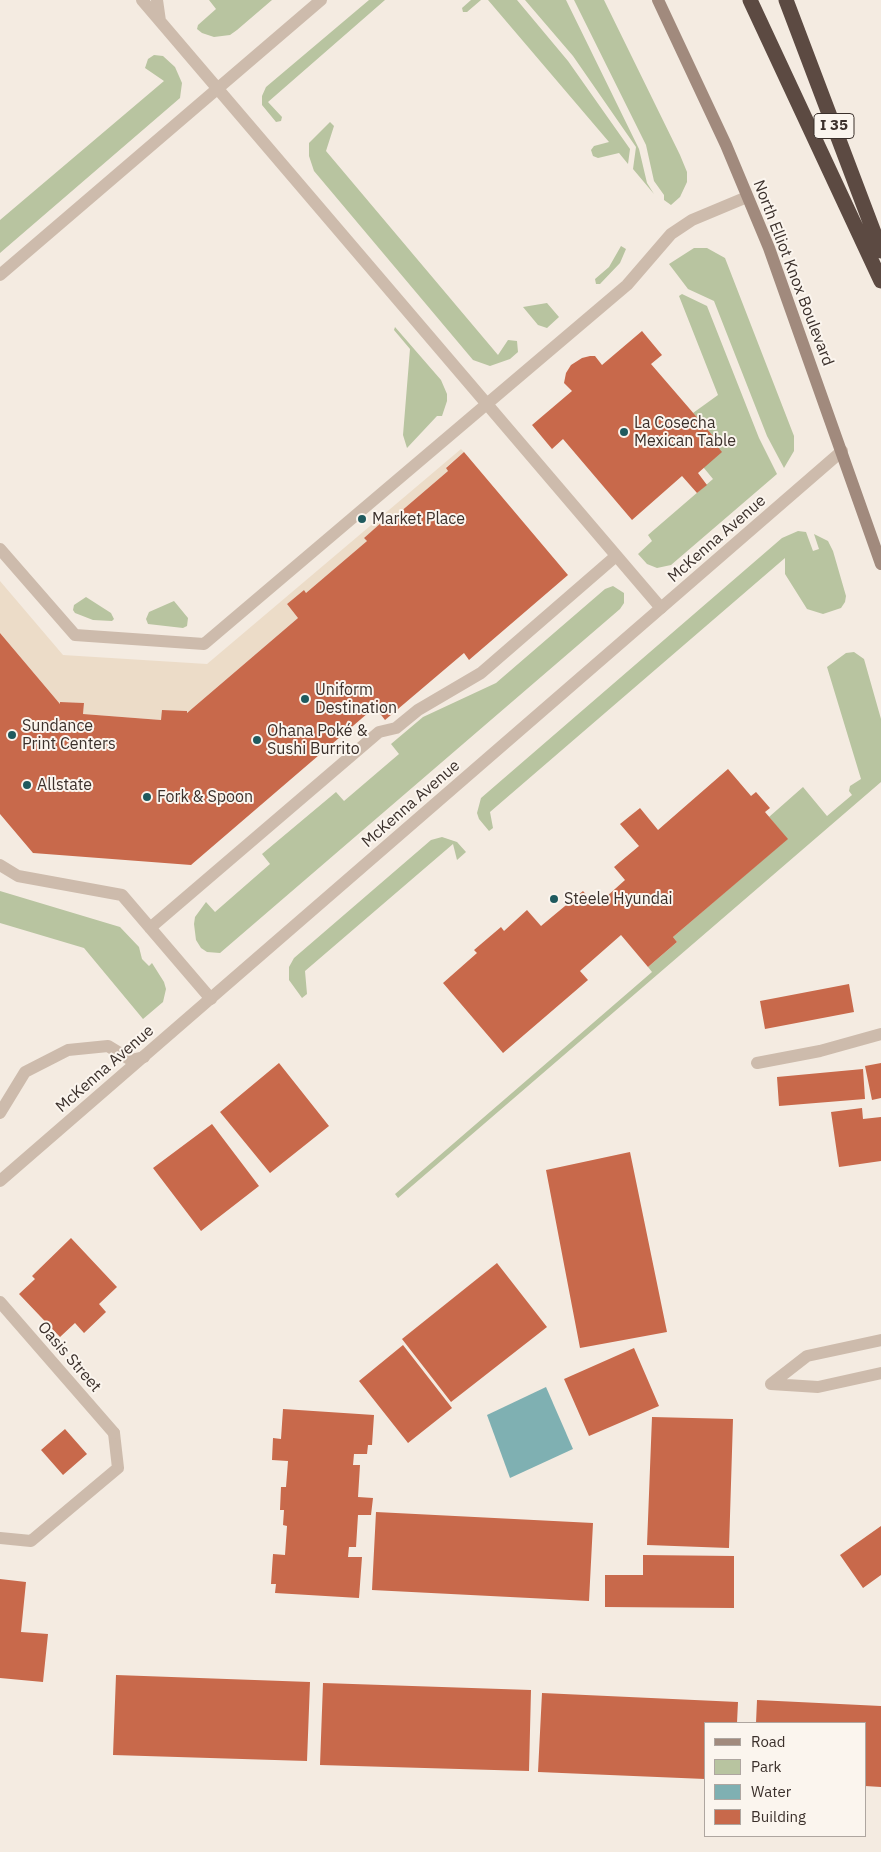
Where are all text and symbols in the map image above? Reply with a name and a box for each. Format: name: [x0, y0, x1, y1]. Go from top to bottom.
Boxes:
road number: I 35: [814, 114, 854, 138]
street label: North Elliot Knox Boulevard: [749, 177, 837, 369]
place label: La Cosecha Mexican Table: [634, 413, 736, 451]
marker: La Cosecha Mexican Table: [618, 426, 630, 438]
street label: McKenna Avenue: [664, 491, 770, 587]
place label: Market Place: [372, 509, 465, 529]
marker: Market Place: [356, 513, 368, 525]
place label: Uniform Destination: [315, 680, 397, 718]
marker: Uniform Destination: [299, 693, 311, 705]
place label: Sundance Print Centers: [22, 716, 116, 754]
place label: Ohana Poké & Sushi Burrito: [267, 721, 368, 759]
marker: Sundance Print Centers: [6, 729, 18, 741]
marker: Ohana Poké & Sushi Burrito: [251, 734, 263, 746]
street label: McKenna Avenue: [358, 756, 464, 852]
place label: Allstate: [37, 775, 92, 795]
marker: Allstate: [21, 779, 33, 791]
place label: Fork & Spoon: [157, 787, 253, 807]
marker: Fork & Spoon: [141, 791, 153, 803]
place label: Steele Hyundai: [564, 889, 673, 909]
marker: Steele Hyundai: [548, 893, 560, 905]
street label: McKenna Avenue: [52, 1021, 158, 1117]
street label: Oasis Street: [33, 1318, 105, 1396]
legend: [704, 1722, 866, 1837]
text: Road: [751, 1732, 786, 1751]
text: Park: [751, 1757, 781, 1776]
text: Water: [751, 1782, 791, 1801]
text: Building: [751, 1807, 806, 1826]

